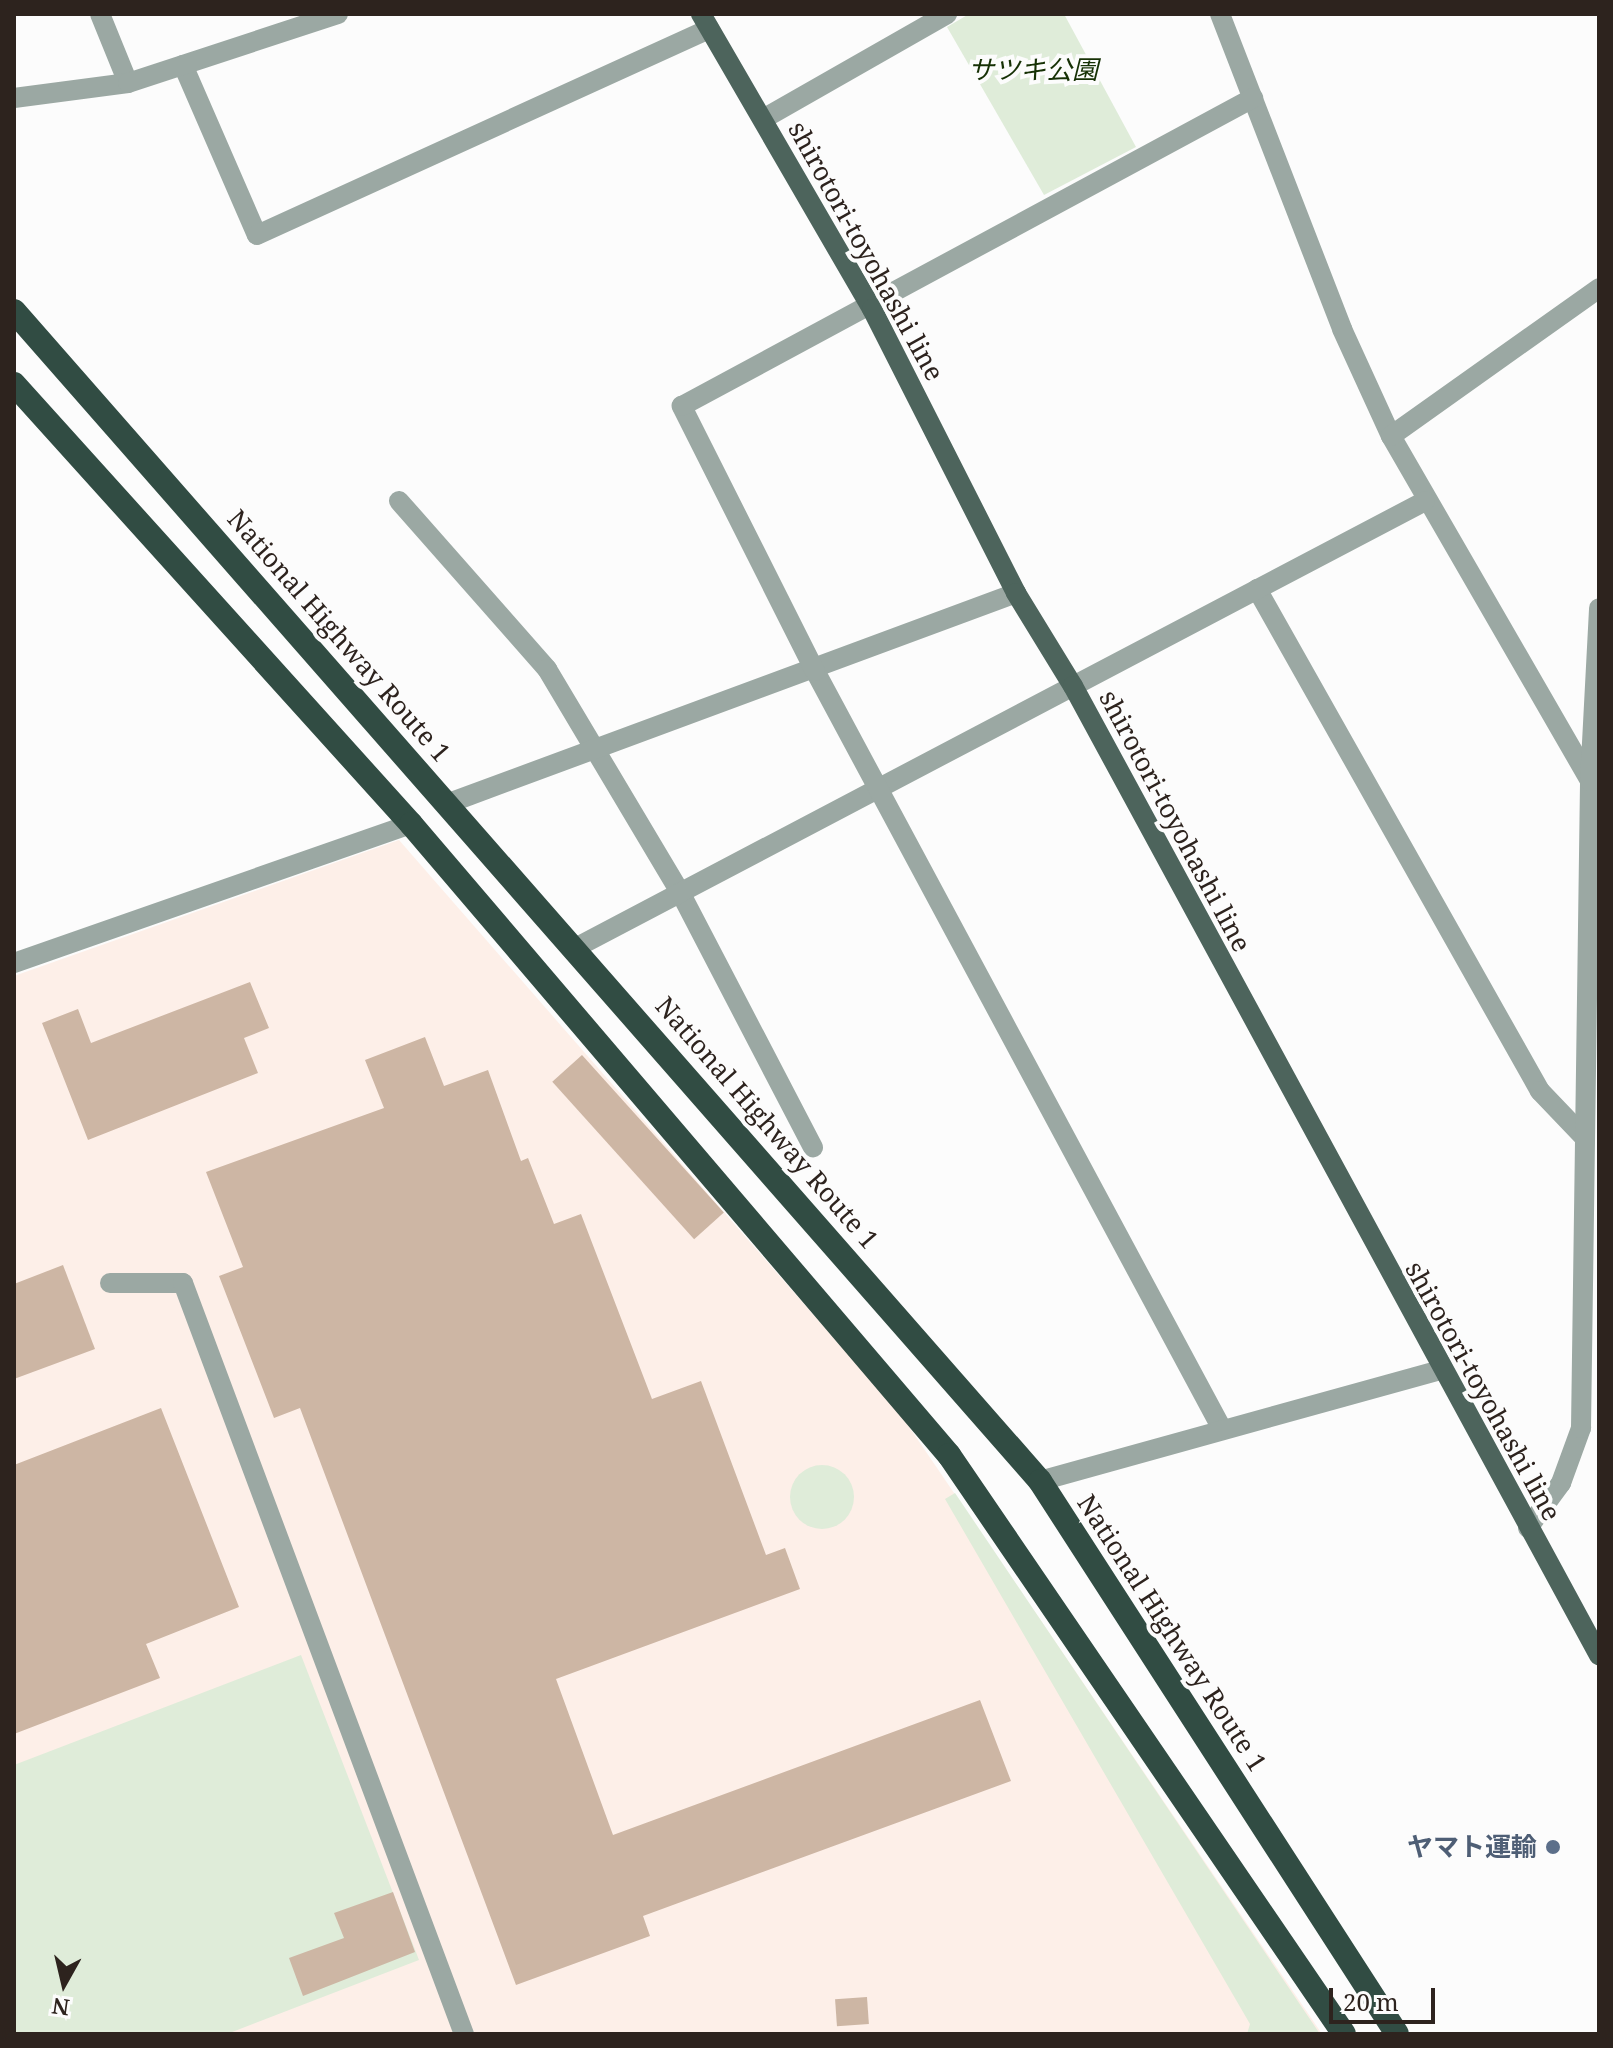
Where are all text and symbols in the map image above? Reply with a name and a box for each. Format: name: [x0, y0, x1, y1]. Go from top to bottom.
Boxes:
park label: サツキ公園: [968, 54, 1098, 86]
street label: shirotori-toyohashi line: [782, 116, 950, 386]
street label: National Highway Route 1: [221, 504, 457, 768]
street label: shirotori-toyohashi line: [1093, 685, 1257, 957]
street label: National Highway Route 1: [649, 991, 885, 1255]
street label: shirotori-toyohashi line: [1399, 1256, 1567, 1526]
street label: National Highway Route 1: [1071, 1489, 1273, 1777]
place label: ヤマト運輸: [1407, 1831, 1537, 1863]
marker: ヤマト運輸: [1544, 1838, 1562, 1856]
north arrow: [24, 1944, 104, 2024]
scale bar: [1333, 1972, 1439, 2022]
text: 20 m: [1343, 1985, 1399, 2018]
text: N: [50, 1992, 71, 2024]

